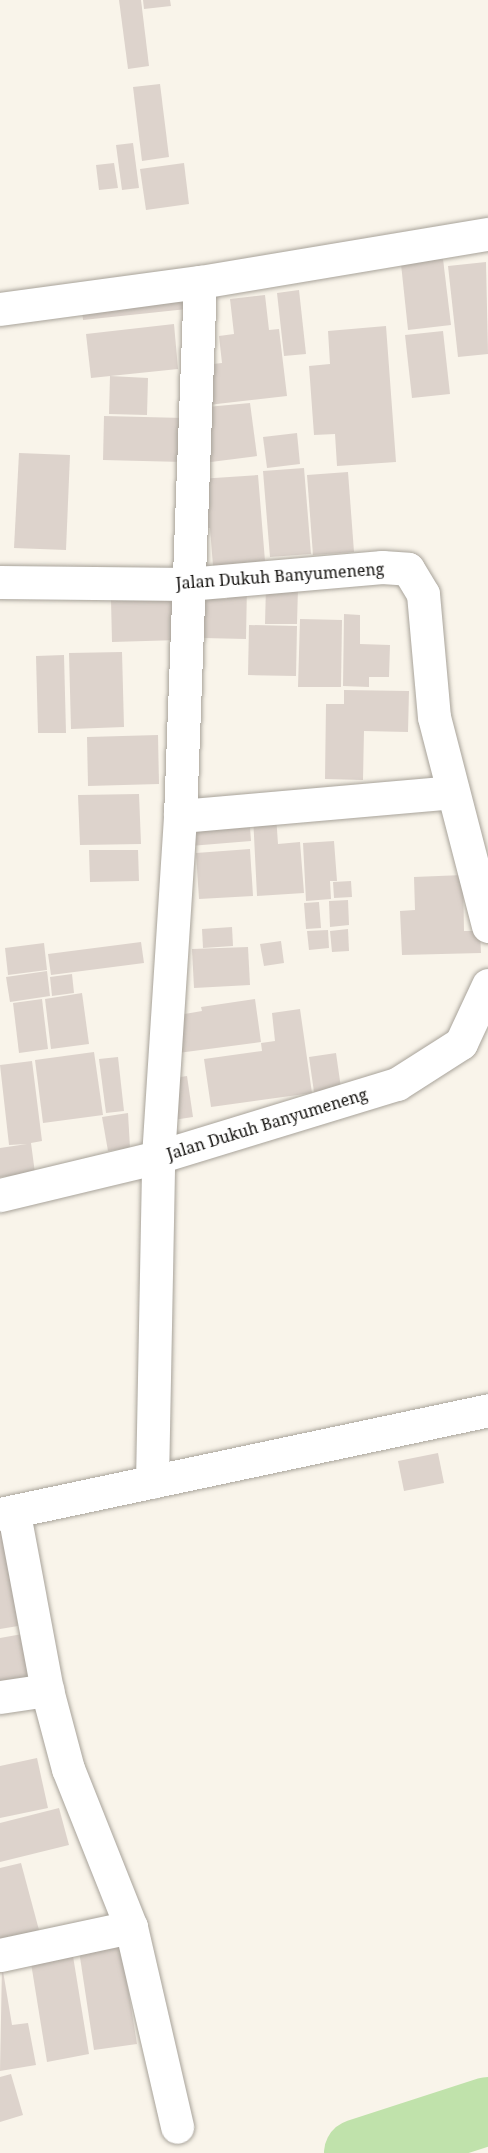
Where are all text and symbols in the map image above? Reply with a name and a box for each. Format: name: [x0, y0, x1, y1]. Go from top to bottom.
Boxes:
street label: Jalan Dukuh Banyumeneng: [175, 559, 385, 593]
street label: Jalan Dukuh Banyumeneng: [164, 1084, 370, 1164]

